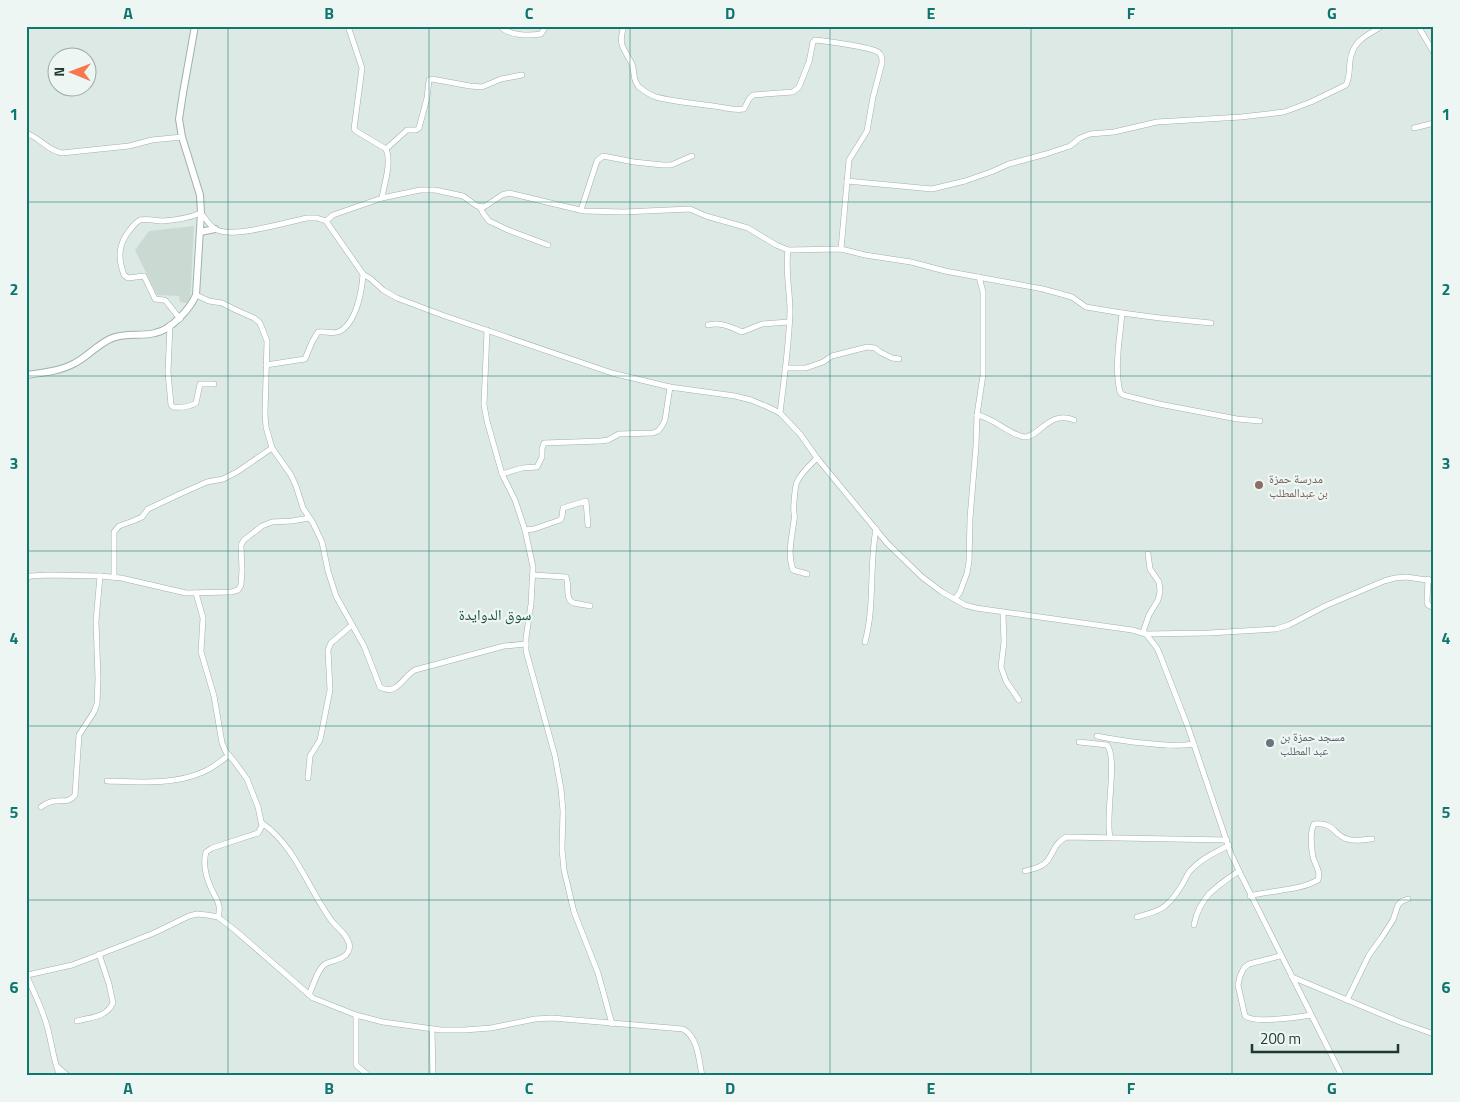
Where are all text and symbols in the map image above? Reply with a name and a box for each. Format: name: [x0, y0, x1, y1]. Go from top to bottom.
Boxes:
text: A: [123, 1, 133, 25]
text: B: [324, 1, 334, 25]
text: C: [525, 1, 534, 25]
text: D: [725, 1, 735, 25]
text: E: [927, 1, 936, 25]
text: F: [1127, 1, 1136, 25]
text: G: [1327, 1, 1337, 25]
north arrow: [48, 48, 98, 98]
text: N: [48, 67, 69, 77]
text: 1: [10, 102, 18, 126]
text: 1: [1442, 102, 1450, 126]
text: 2: [10, 277, 18, 301]
text: 2: [1442, 277, 1450, 301]
text: 3: [10, 451, 18, 475]
text: 3: [1442, 451, 1450, 475]
place label: مدرسة حمزة بن عبدالمطلب: [1269, 469, 1328, 502]
marker: مدرسة حمزة بن عبدالمطلب: [1253, 479, 1265, 491]
district label: سوق الدوايدة: [459, 603, 531, 626]
text: 4: [10, 626, 19, 650]
text: 4: [1442, 626, 1451, 650]
place label: مسجد حمزة بن عبد المطلب: [1280, 727, 1345, 760]
marker: مسجد حمزة بن عبد المطلب: [1264, 737, 1276, 749]
text: 5: [10, 800, 19, 824]
text: 5: [1442, 800, 1451, 824]
text: 6: [10, 975, 19, 999]
text: 6: [1442, 975, 1451, 999]
scale bar: [1252, 1022, 1399, 1054]
text: 200 m: [1260, 1027, 1301, 1050]
text: A: [123, 1076, 133, 1100]
text: B: [324, 1076, 334, 1100]
text: C: [525, 1076, 534, 1100]
text: D: [725, 1076, 735, 1100]
text: E: [927, 1076, 936, 1100]
text: F: [1127, 1076, 1136, 1100]
text: G: [1327, 1076, 1337, 1100]

